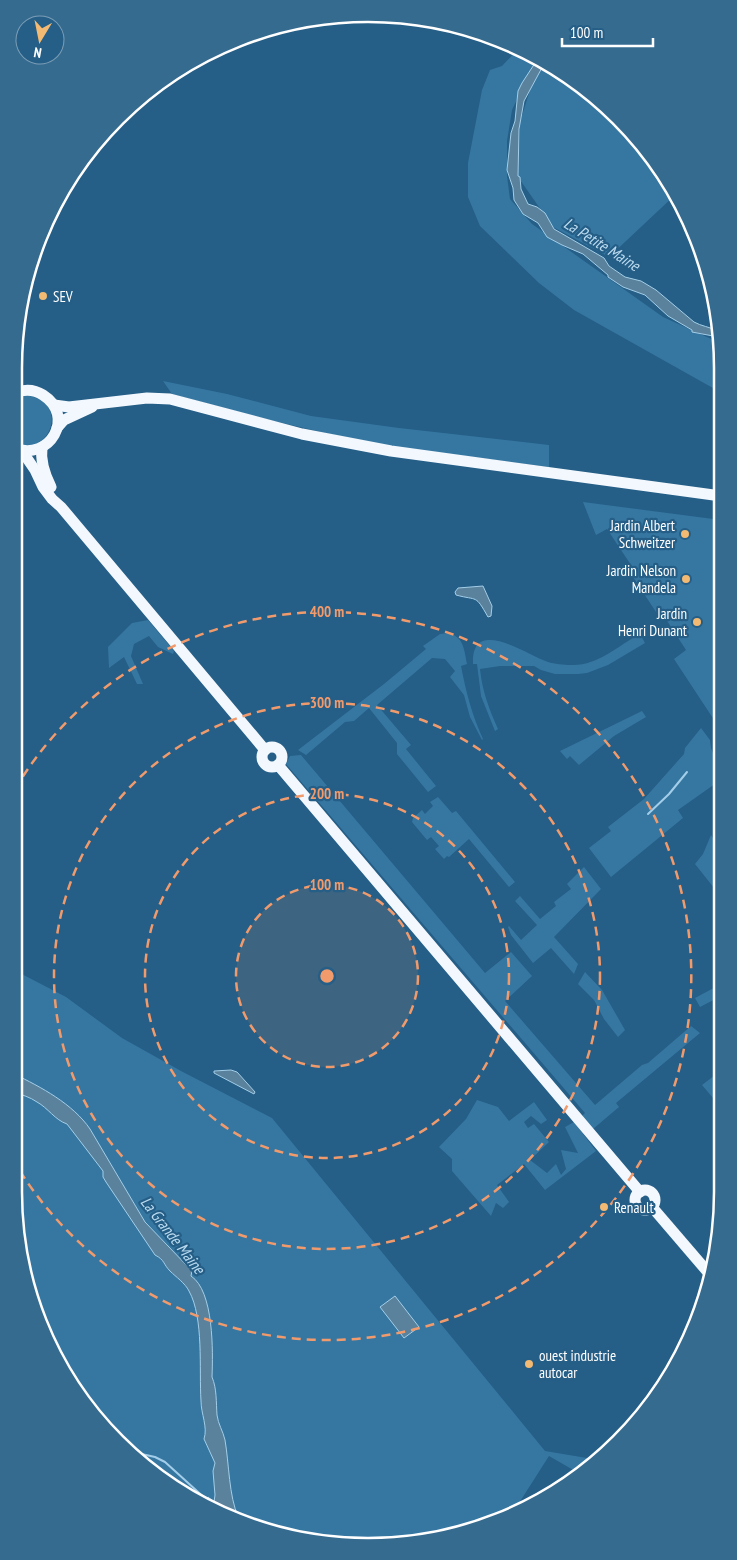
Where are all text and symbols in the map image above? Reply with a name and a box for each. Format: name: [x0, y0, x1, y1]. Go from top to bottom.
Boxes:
north arrow: [15, 15, 65, 65]
scale bar: [562, 15, 653, 47]
text: 100 m: [570, 23, 603, 42]
text: N: [32, 43, 43, 62]
water label: La Petite Maine: [560, 213, 645, 276]
place label: SEV: [53, 287, 73, 306]
marker: SEV: [37, 290, 49, 302]
place label: Jardin Albert Schweitzer: [609, 516, 676, 552]
marker: Jardin Albert Schweitzer: [679, 528, 691, 540]
place label: Jardin Nelson Mandela: [606, 561, 676, 597]
marker: Jardin Nelson Mandela: [680, 573, 692, 585]
text: 400 m: [310, 602, 344, 621]
place label: Jardin Henri Dunant: [618, 604, 687, 640]
marker: Jardin Henri Dunant: [691, 616, 703, 628]
text: 300 m: [310, 693, 344, 712]
text: 200 m: [310, 784, 344, 803]
text: 100 m: [310, 875, 344, 894]
centre of rings: [318, 967, 336, 985]
water label: La Grande Maine: [137, 1192, 210, 1279]
place label: Renault: [614, 1198, 654, 1217]
marker: Renault: [598, 1201, 610, 1213]
place label: ouest industrie autocar: [539, 1346, 616, 1382]
marker: ouest industrie autocar: [523, 1358, 535, 1370]

